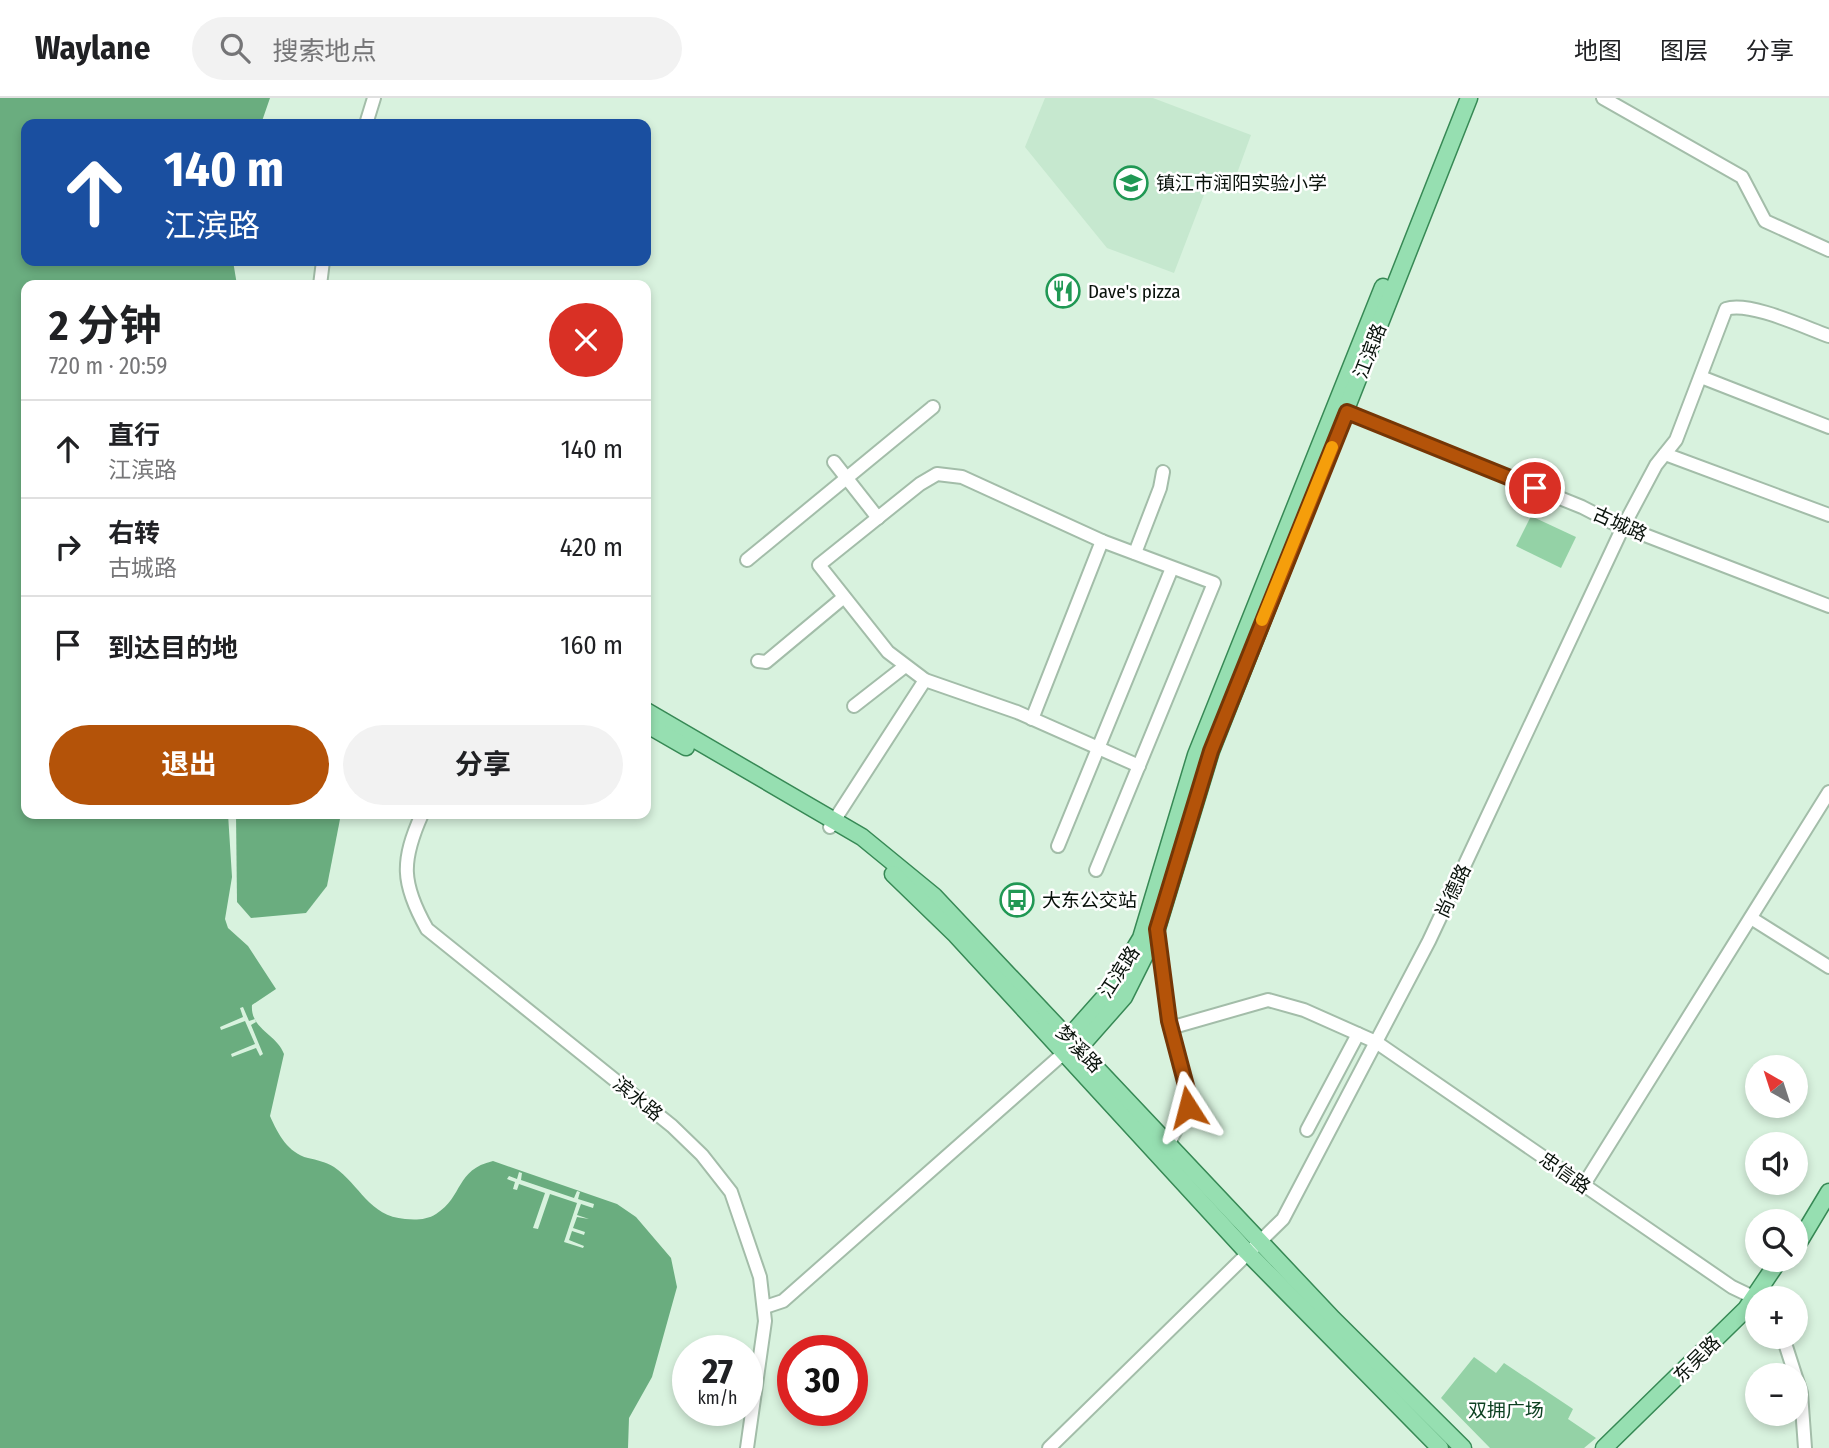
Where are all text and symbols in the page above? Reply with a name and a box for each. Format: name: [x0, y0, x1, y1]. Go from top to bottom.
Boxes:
search box: [192, 17, 682, 80]
text: Waylane: [35, 28, 150, 68]
icon: search: [216, 29, 254, 67]
text: 搜索地点: [272, 36, 376, 67]
text: 地图: [1574, 37, 1622, 65]
text: 图层: [1660, 37, 1708, 65]
text: 分享: [1746, 37, 1794, 65]
text: 140 m: [164, 140, 284, 199]
icon: ahead: [49, 147, 140, 238]
school or university icon: 镇江市润阳实验小学: [1112, 164, 1150, 202]
place label: 镇江市润阳实验小学: [1156, 172, 1327, 195]
text: 江滨路: [164, 207, 260, 245]
restaurant icon: Dave's pizza: [1044, 272, 1082, 310]
place label: Dave's pizza: [1088, 280, 1181, 303]
text: 2 分钟: [49, 301, 161, 351]
button: close: [549, 303, 623, 377]
street label: 江滨路: [1349, 320, 1391, 382]
text: 720 m · 20:59: [49, 352, 167, 380]
text: 直行: [108, 420, 160, 451]
icon: ahead: [49, 430, 87, 468]
text: 140 m: [561, 434, 623, 465]
text: 江滨路: [108, 456, 177, 484]
pin: [1505, 458, 1565, 518]
icon: arrive: [1516, 469, 1554, 507]
street label: 古城路: [1589, 502, 1651, 546]
text: 右转: [108, 518, 160, 549]
icon: right: [49, 528, 87, 566]
text: 420 m: [560, 532, 623, 563]
text: 古城路: [108, 554, 177, 582]
icon: arrive: [49, 626, 87, 664]
text: 160 m: [560, 630, 623, 661]
text: 到达目的地: [108, 633, 238, 664]
button: 退出: [49, 725, 329, 805]
button: 分享: [343, 725, 623, 805]
street label: 尚德路: [1431, 860, 1475, 922]
bus stop icon: 大东公交站: [998, 881, 1036, 919]
place label: 大东公交站: [1042, 889, 1137, 912]
street label: 江滨路: [1094, 942, 1144, 1002]
street label: 梦溪路: [1051, 1021, 1107, 1077]
north arrow: [1745, 1055, 1808, 1118]
map controls: [1745, 1055, 1808, 1426]
position arrow: [1151, 1070, 1225, 1144]
street label: 滨水路: [609, 1072, 667, 1126]
button: sound: [1745, 1132, 1808, 1195]
street label: 忠信路: [1535, 1147, 1595, 1199]
button: search: [1745, 1209, 1808, 1272]
button: +: [1745, 1286, 1808, 1349]
street label: 东吴路: [1669, 1331, 1725, 1387]
speed limit sign: 30: [777, 1335, 868, 1426]
text: 27: [702, 1350, 733, 1392]
button: −: [1745, 1363, 1808, 1426]
text: km/h: [697, 1387, 738, 1409]
park label: 双拥广场: [1468, 1399, 1544, 1422]

